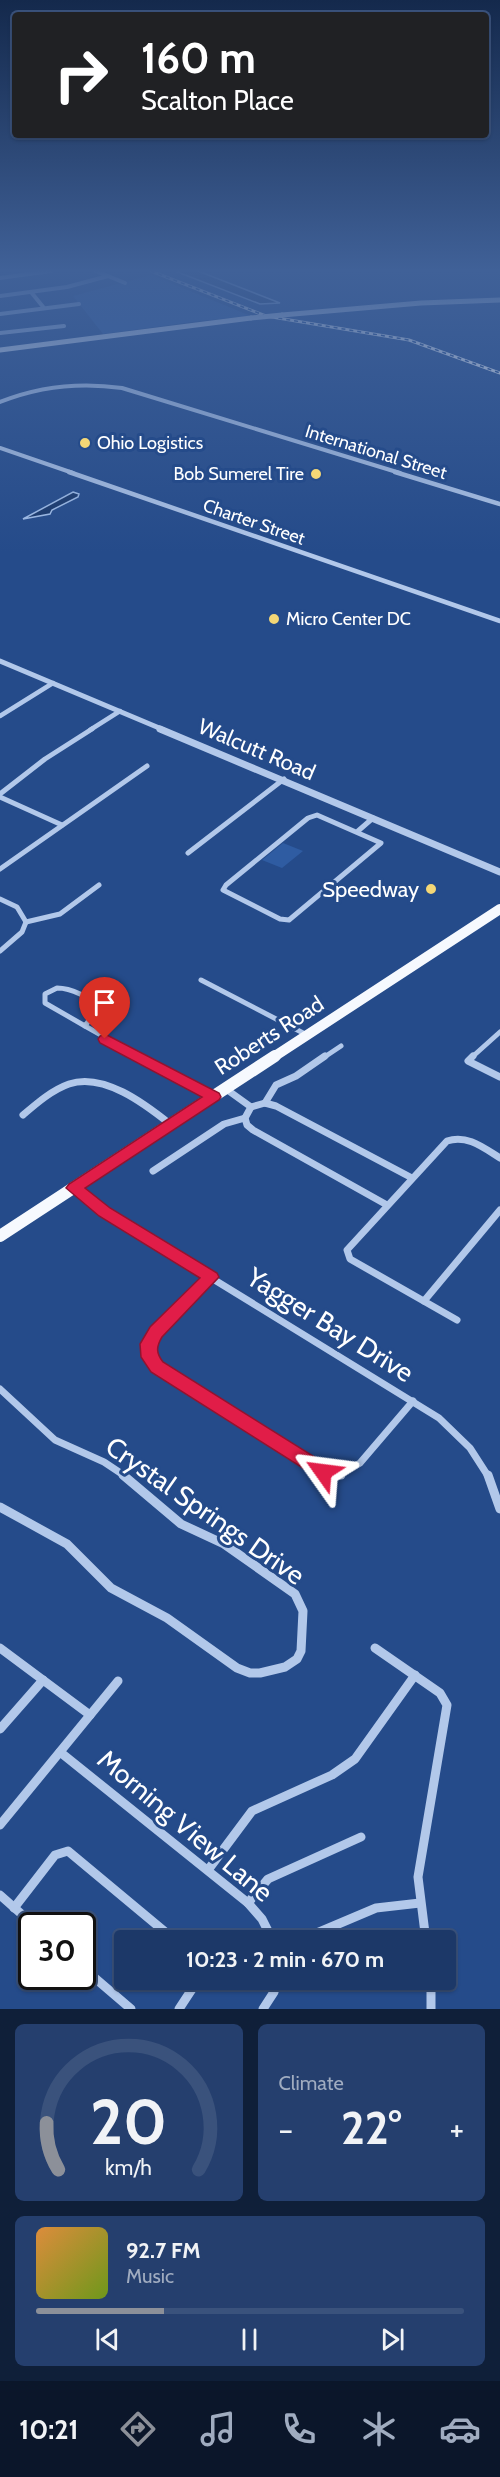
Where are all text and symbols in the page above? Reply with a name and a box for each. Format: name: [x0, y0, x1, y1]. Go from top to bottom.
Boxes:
text: 160 m: [141, 32, 256, 84]
icon: right: [42, 36, 120, 114]
text: Scalton Place: [141, 84, 294, 117]
street label: International Street: [303, 420, 449, 484]
place label: Ohio Logistics: [97, 432, 203, 454]
marker: Ohio Logistics: [78, 436, 92, 450]
place label: Bob Sumerel Tire: [174, 463, 304, 485]
marker: Bob Sumerel Tire: [309, 467, 323, 481]
street label: Charter Street: [200, 494, 308, 550]
place label: Micro Center DC: [286, 608, 411, 630]
marker: Micro Center DC: [267, 612, 281, 626]
street label: Walcutt Road: [194, 713, 319, 786]
place label: Speedway: [322, 876, 419, 903]
marker: Speedway: [424, 882, 438, 896]
pin: [79, 977, 130, 1039]
icon: arrive: [88, 986, 121, 1019]
street label: Roberts Road: [210, 990, 329, 1081]
street label: Yagger Bay Drive: [240, 1260, 420, 1389]
street label: Crystal Springs Drive: [99, 1430, 311, 1592]
position arrow: [291, 1440, 355, 1504]
street label: Morning View Lane: [91, 1743, 280, 1909]
speed limit sign: 30: [18, 1912, 96, 1990]
text: 10:23 · 2 min · 670 m: [186, 1946, 384, 1973]
text: Climate: [279, 2071, 344, 2095]
text: 20: [90, 2084, 167, 2160]
text: 22°: [341, 2101, 402, 2155]
text: −: [279, 2109, 293, 2149]
text: +: [449, 2109, 464, 2149]
text: km/h: [105, 2154, 152, 2180]
text: 92.7 FM: [126, 2237, 201, 2264]
text: Music: [126, 2264, 174, 2288]
icon: previous: [91, 2323, 124, 2356]
icon: pause: [233, 2323, 266, 2356]
icon: next: [376, 2323, 409, 2356]
icon: directions: [117, 2408, 159, 2450]
icon: music: [197, 2408, 239, 2450]
icon: phone: [278, 2408, 320, 2450]
icon: climate: [358, 2408, 400, 2450]
icon: car: [439, 2408, 481, 2450]
text: 10:21: [19, 2413, 78, 2446]

